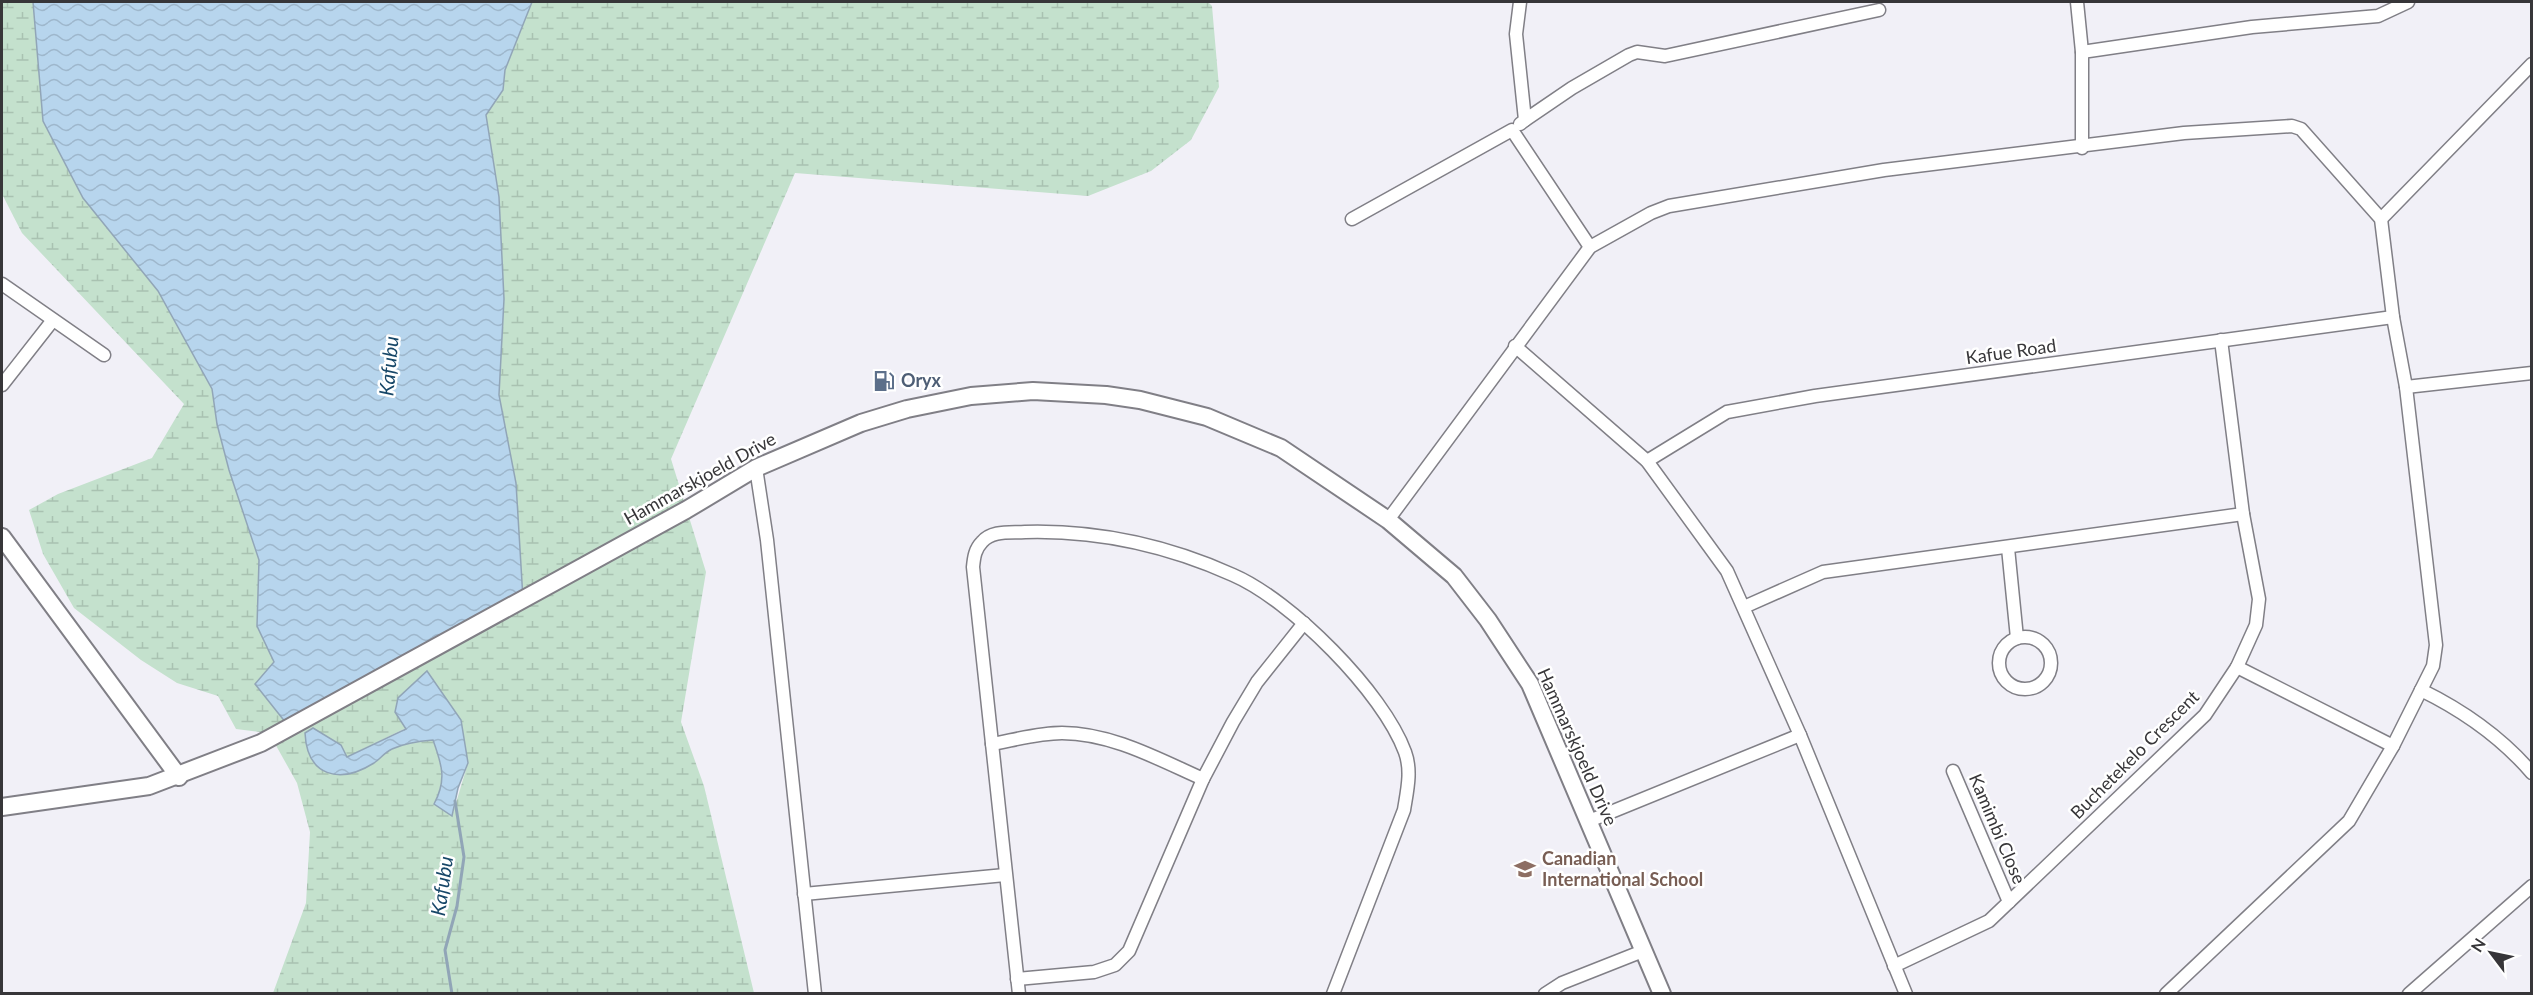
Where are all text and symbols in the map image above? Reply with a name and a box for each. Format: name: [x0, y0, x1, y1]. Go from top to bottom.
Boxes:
street label: Kafue Road: [1964, 334, 2057, 368]
water label: Kafubu: [373, 335, 403, 397]
fuel station icon: Oryx: [872, 369, 896, 393]
place label: Oryx: [901, 369, 942, 391]
street label: Hammarskjoeld Drive: [620, 427, 779, 529]
street label: Hammarskjoeld Drive: [1533, 664, 1623, 829]
street label: Buchetekelo Crescent: [2066, 685, 2203, 823]
street label: Kamimbi Close: [1965, 770, 2031, 887]
place label: Canadian International School: [1542, 847, 1703, 890]
water label: Kafubu: [425, 854, 457, 917]
school or university icon: Canadian International School: [1513, 857, 1537, 881]
north arrow: [2461, 923, 2521, 983]
text: N: [2467, 935, 2489, 955]

